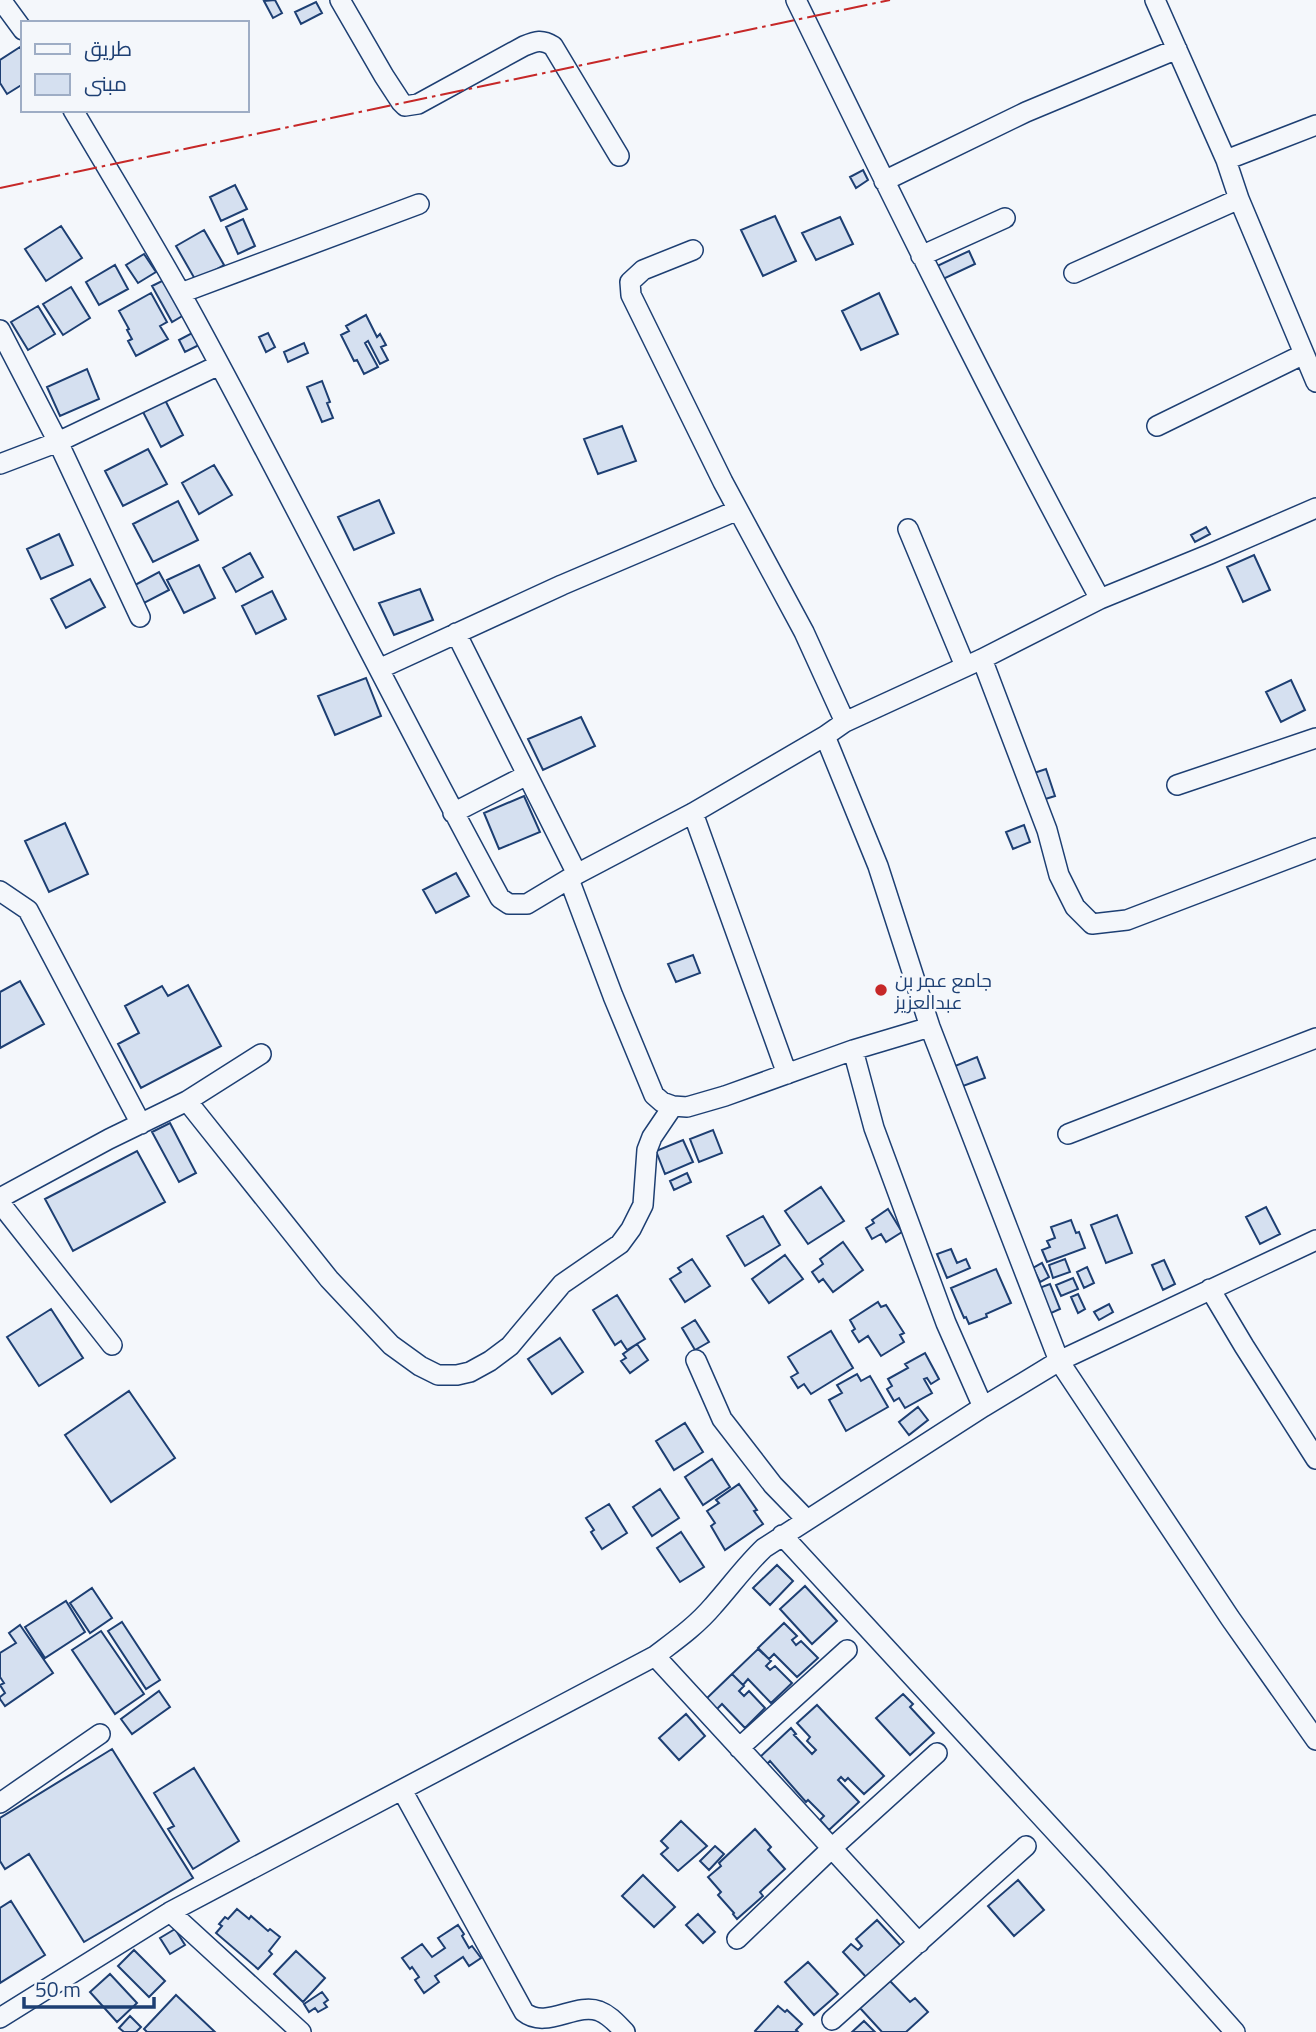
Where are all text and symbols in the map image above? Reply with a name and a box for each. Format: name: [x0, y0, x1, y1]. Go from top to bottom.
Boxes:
legend: [21, 21, 248, 112]
text: طريق: [84, 32, 132, 64]
text: مبنى: [84, 67, 127, 99]
place label: جامع عمر بن عبدالعزيز: [894, 965, 992, 1016]
marker: جامع عمر بن عبدالعزيز: [873, 982, 889, 998]
scale bar: [24, 1966, 154, 2010]
text: 50 m: [35, 1973, 81, 2005]

